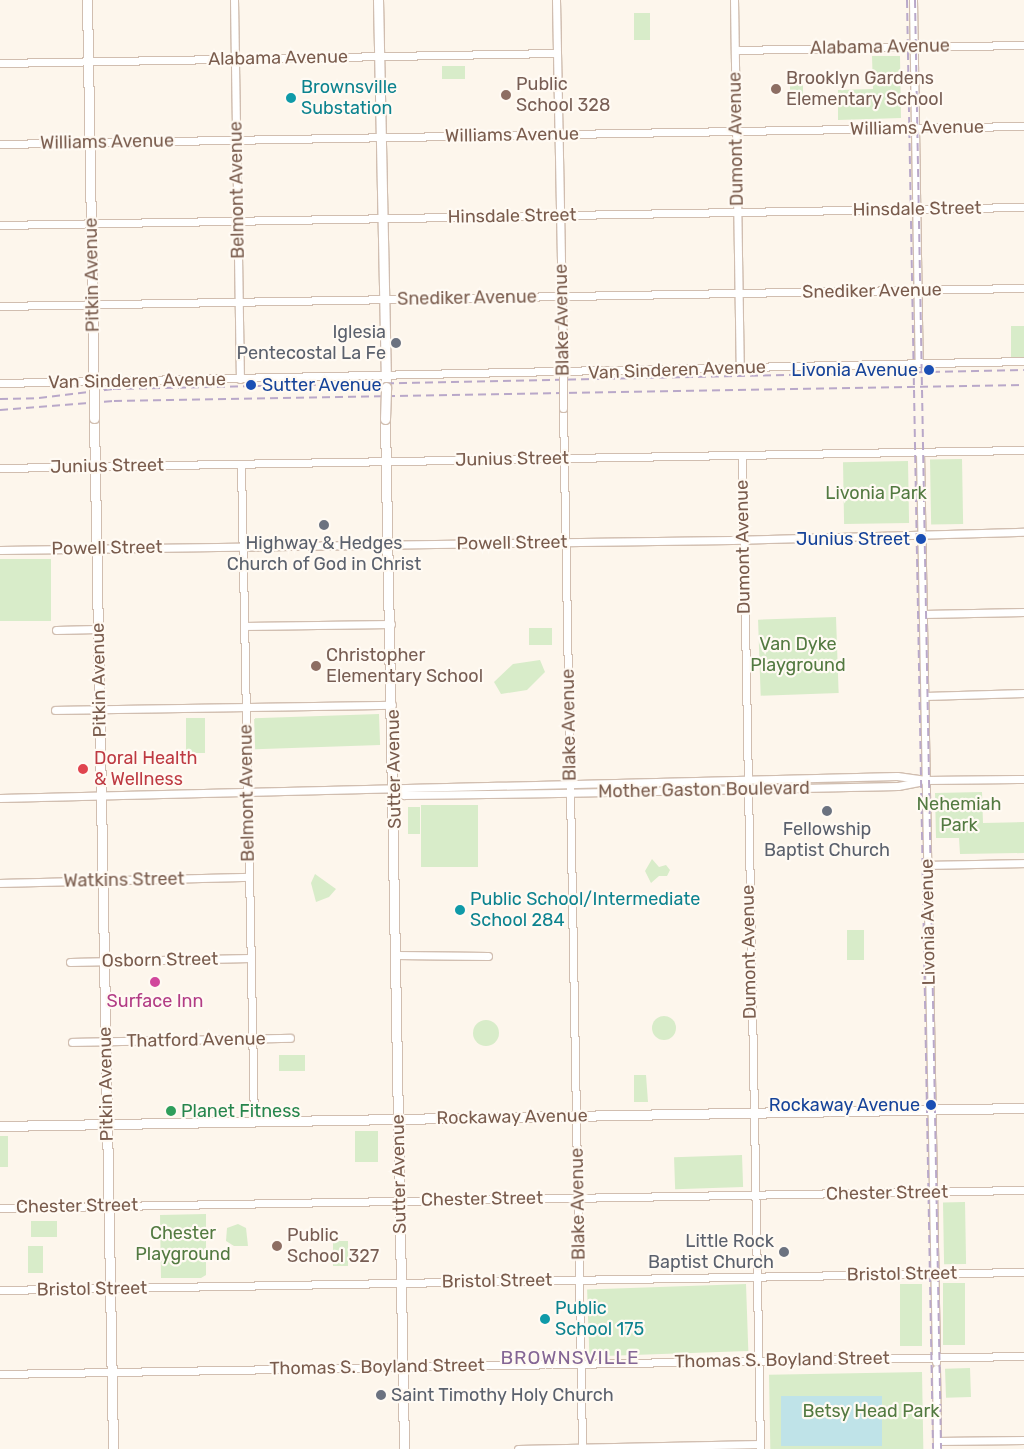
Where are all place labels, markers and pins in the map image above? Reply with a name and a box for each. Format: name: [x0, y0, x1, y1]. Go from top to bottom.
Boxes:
place label: Brooklyn Gardens Elementary School: [786, 68, 944, 110]
place label: Public School 328: [516, 74, 610, 116]
place label: Brownsville Substation: [301, 77, 397, 120]
marker: Brooklyn Gardens Elementary School: [770, 83, 782, 95]
marker: Public School 328: [500, 89, 512, 101]
marker: Brownsville Substation: [285, 92, 297, 104]
place label: Iglesia Pentecostal La Fe: [237, 322, 386, 364]
marker: Iglesia Pentecostal La Fe: [390, 337, 402, 349]
place label: Livonia Avenue: [791, 359, 918, 381]
marker: Livonia Avenue: [922, 363, 936, 377]
place label: Sutter Avenue: [262, 374, 382, 396]
marker: Sutter Avenue: [244, 378, 258, 392]
marker: Highway & Hedges Church of God in Christ: [318, 519, 330, 531]
place label: Junius Street: [796, 528, 910, 550]
marker: Junius Street: [914, 532, 928, 546]
place label: Highway & Hedges Church of God in Christ: [226, 533, 422, 576]
place label: Christopher Elementary School: [326, 645, 484, 688]
marker: Christopher Elementary School: [310, 660, 322, 672]
place label: Doral Health & Wellness: [94, 748, 197, 791]
marker: Doral Health & Wellness: [76, 762, 90, 776]
marker: Fellowship Baptist Church: [821, 805, 833, 817]
place label: Fellowship Baptist Church: [764, 819, 890, 862]
place label: Public School/Intermediate School 284: [470, 889, 700, 932]
marker: Public School/Intermediate School 284: [454, 904, 466, 916]
marker: Surface Inn: [149, 976, 161, 988]
place label: Surface Inn: [107, 990, 203, 1012]
place label: Rockaway Avenue: [768, 1094, 920, 1116]
marker: Rockaway Avenue: [924, 1098, 938, 1112]
place label: Planet Fitness: [181, 1100, 300, 1122]
marker: Planet Fitness: [165, 1105, 177, 1117]
place label: Public School 327: [287, 1225, 379, 1268]
place label: Little Rock Baptist Church: [648, 1231, 774, 1274]
marker: Public School 327: [271, 1240, 283, 1252]
marker: Little Rock Baptist Church: [778, 1246, 790, 1258]
place label: Public School 175: [555, 1298, 644, 1340]
marker: Public School 175: [539, 1313, 551, 1325]
place label: Saint Timothy Holy Church: [391, 1384, 615, 1406]
marker: Saint Timothy Holy Church: [375, 1389, 387, 1401]

